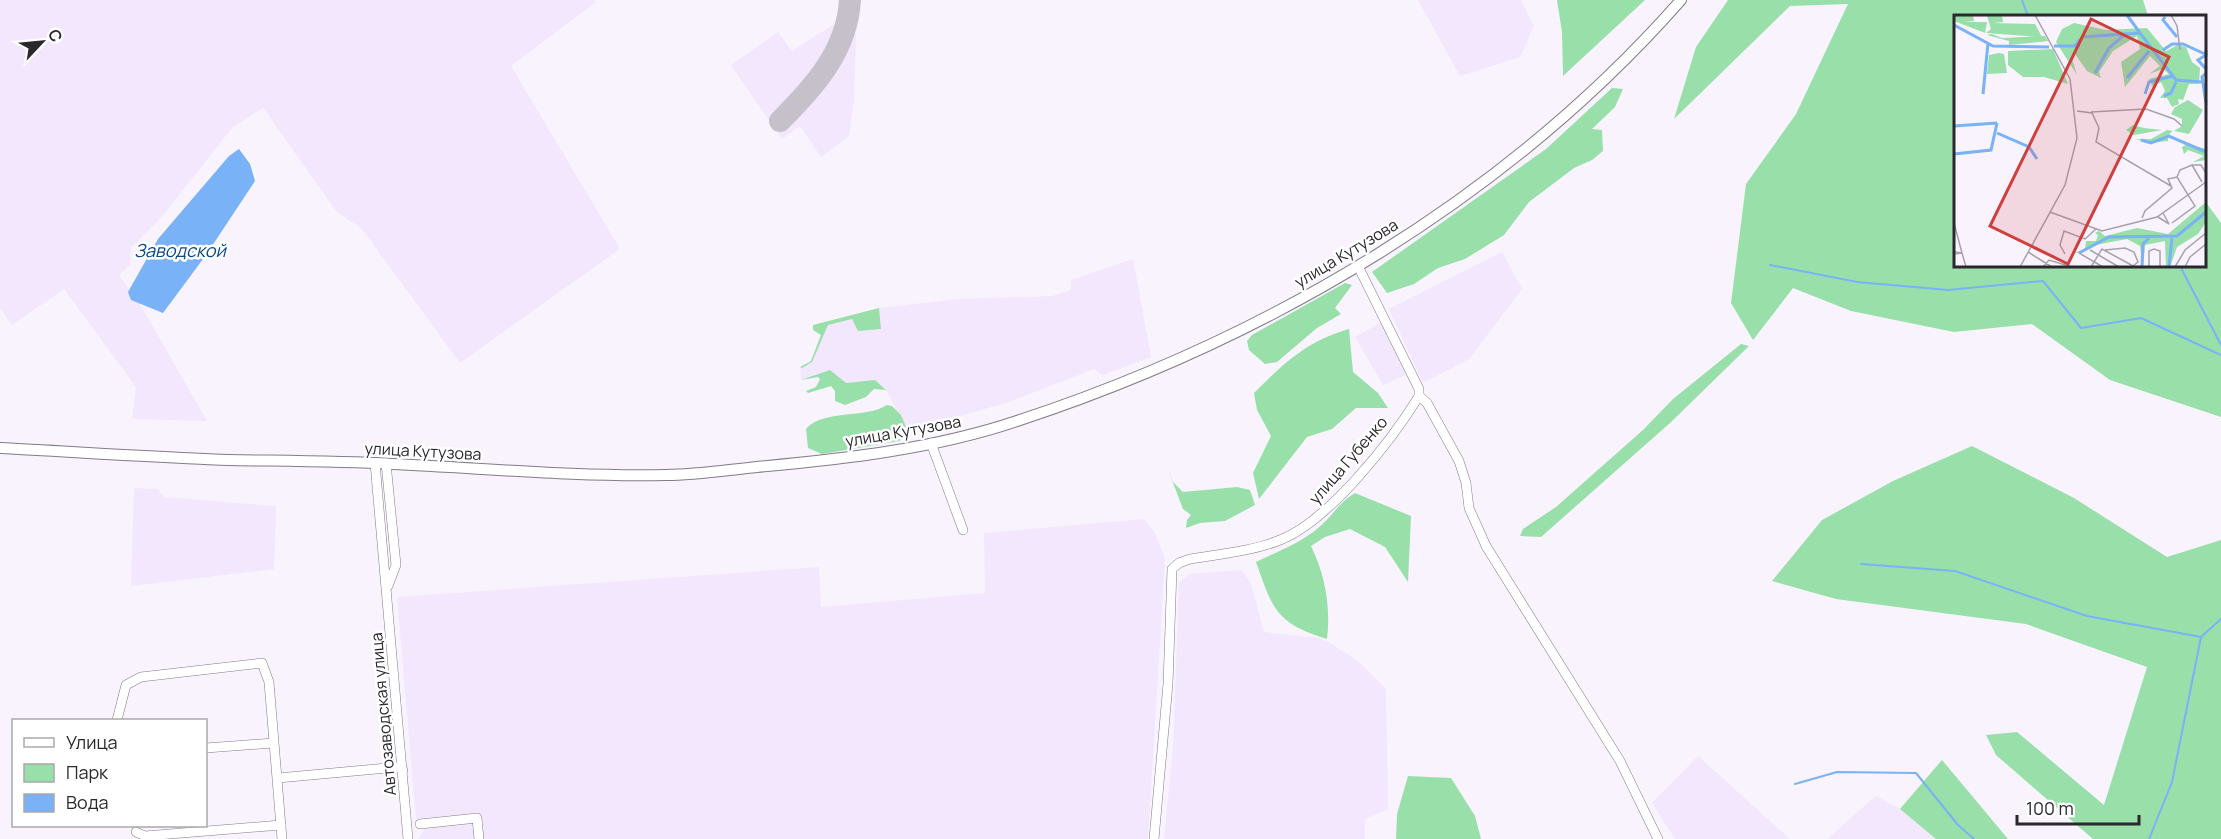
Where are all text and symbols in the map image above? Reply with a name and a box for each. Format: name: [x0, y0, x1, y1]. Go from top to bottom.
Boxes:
north arrow: [12, 12, 72, 72]
inset map: [1954, 15, 2206, 267]
text: С: [43, 25, 68, 46]
street label: улица Кутузова: [1290, 213, 1402, 293]
water label: Заводской: [134, 238, 227, 262]
street label: улица Кутузова: [843, 410, 963, 452]
street label: улица Губенко: [1304, 411, 1392, 509]
street label: улица Кутузова: [364, 437, 482, 465]
street label: Автозаводская улица: [365, 632, 401, 796]
legend: [12, 719, 207, 827]
text: Улица: [66, 730, 118, 754]
text: Парк: [66, 760, 109, 784]
scale bar: [2017, 788, 2138, 826]
text: Вода: [66, 790, 108, 814]
text: 100 m: [2026, 796, 2074, 820]

